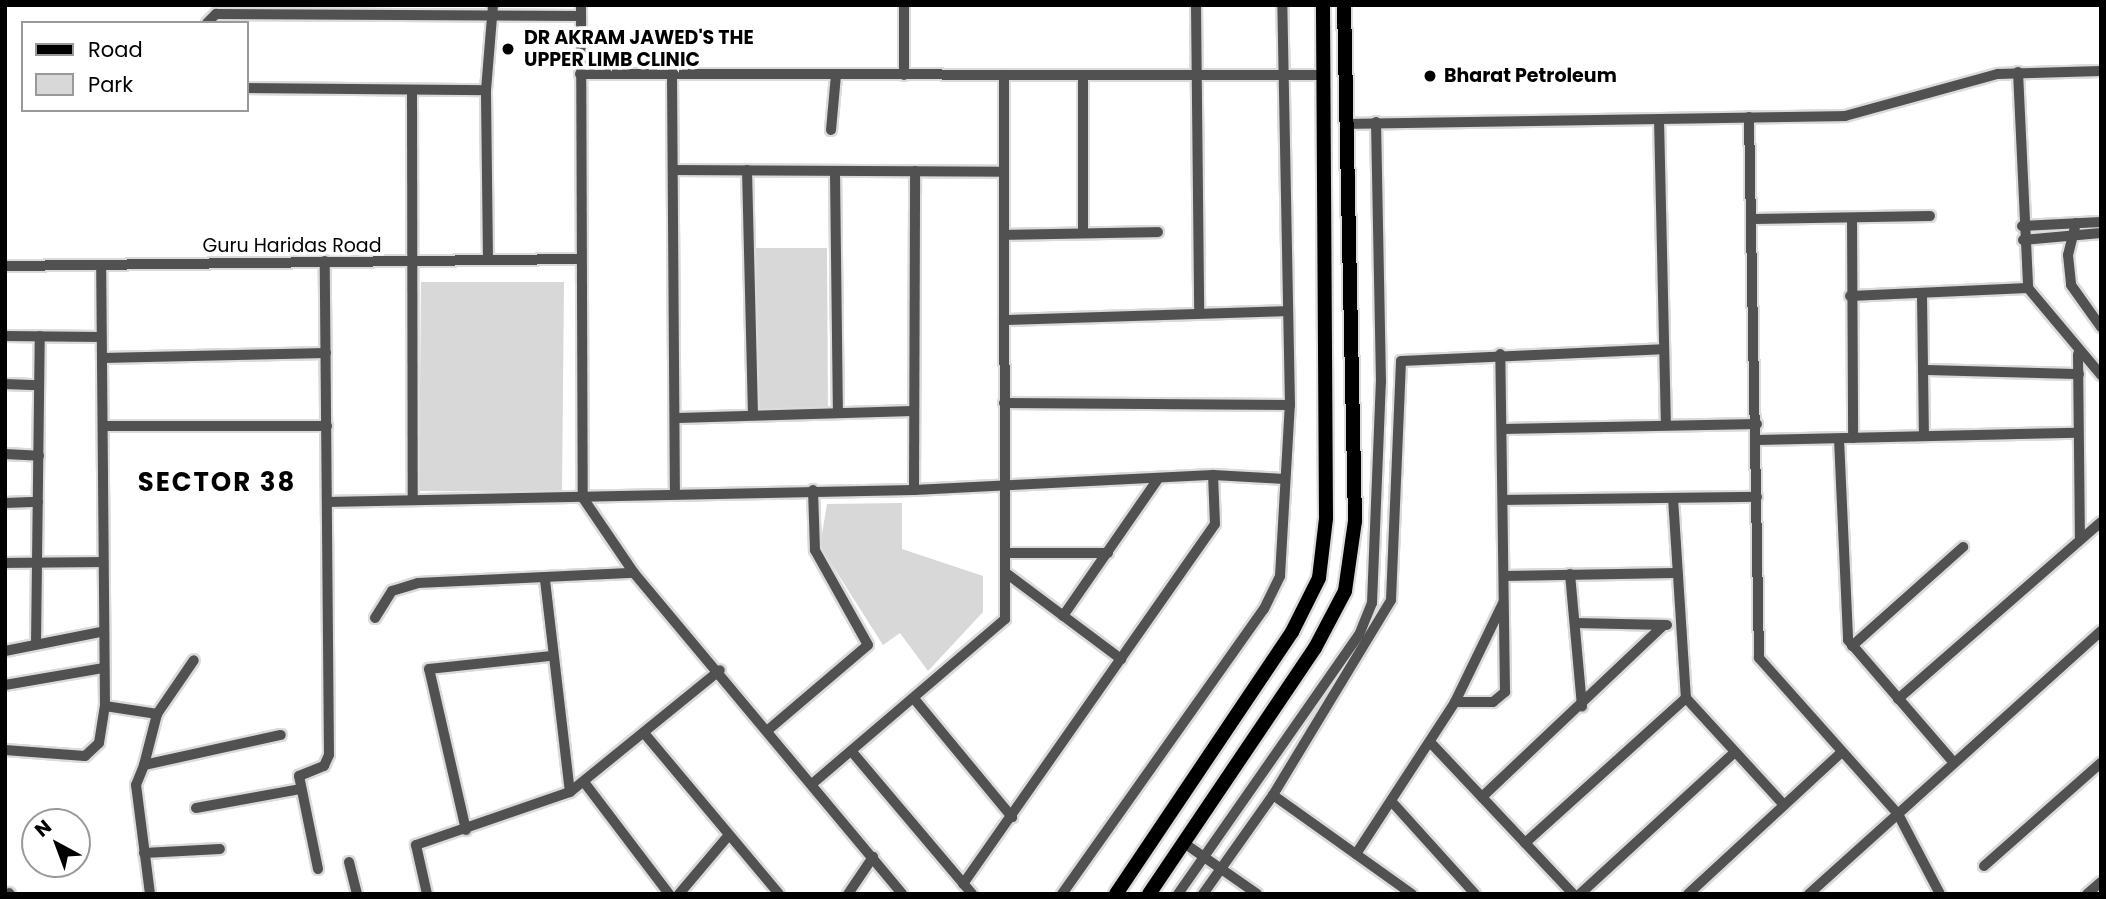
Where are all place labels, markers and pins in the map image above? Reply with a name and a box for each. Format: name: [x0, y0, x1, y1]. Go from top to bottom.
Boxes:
place label: DR AKRAM JAWED'S THE UPPER LIMB CLINIC: [524, 27, 754, 71]
marker: DR AKRAM JAWED'S THE UPPER LIMB CLINIC: [498, 39, 518, 59]
place label: Bharat Petroleum: [1444, 65, 1617, 87]
marker: Bharat Petroleum: [1422, 68, 1438, 84]

